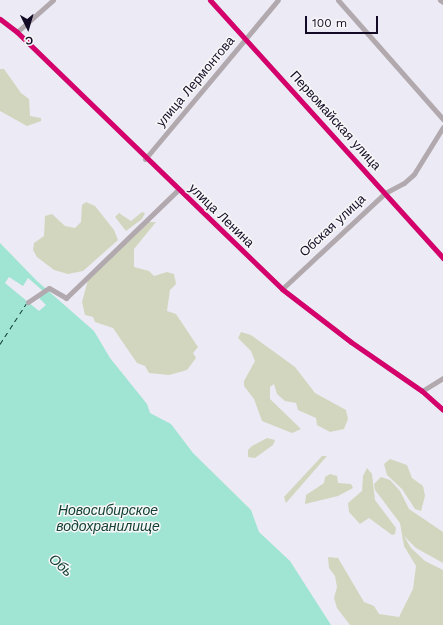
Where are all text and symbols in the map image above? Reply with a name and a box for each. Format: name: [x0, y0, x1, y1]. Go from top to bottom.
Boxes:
north arrow: [8, 8, 48, 48]
scale bar: [307, 8, 380, 34]
text: 100 m: [312, 16, 347, 30]
street label: улица Лермонтова: [154, 33, 238, 131]
text: С: [25, 34, 34, 47]
street label: Первомайская улица: [286, 68, 384, 174]
street label: улица Ленина: [185, 181, 257, 251]
street label: Обская улица: [297, 192, 369, 260]
water label: Новосибирское водохранилище: [56, 502, 160, 534]
water label: Обь: [46, 550, 76, 580]

